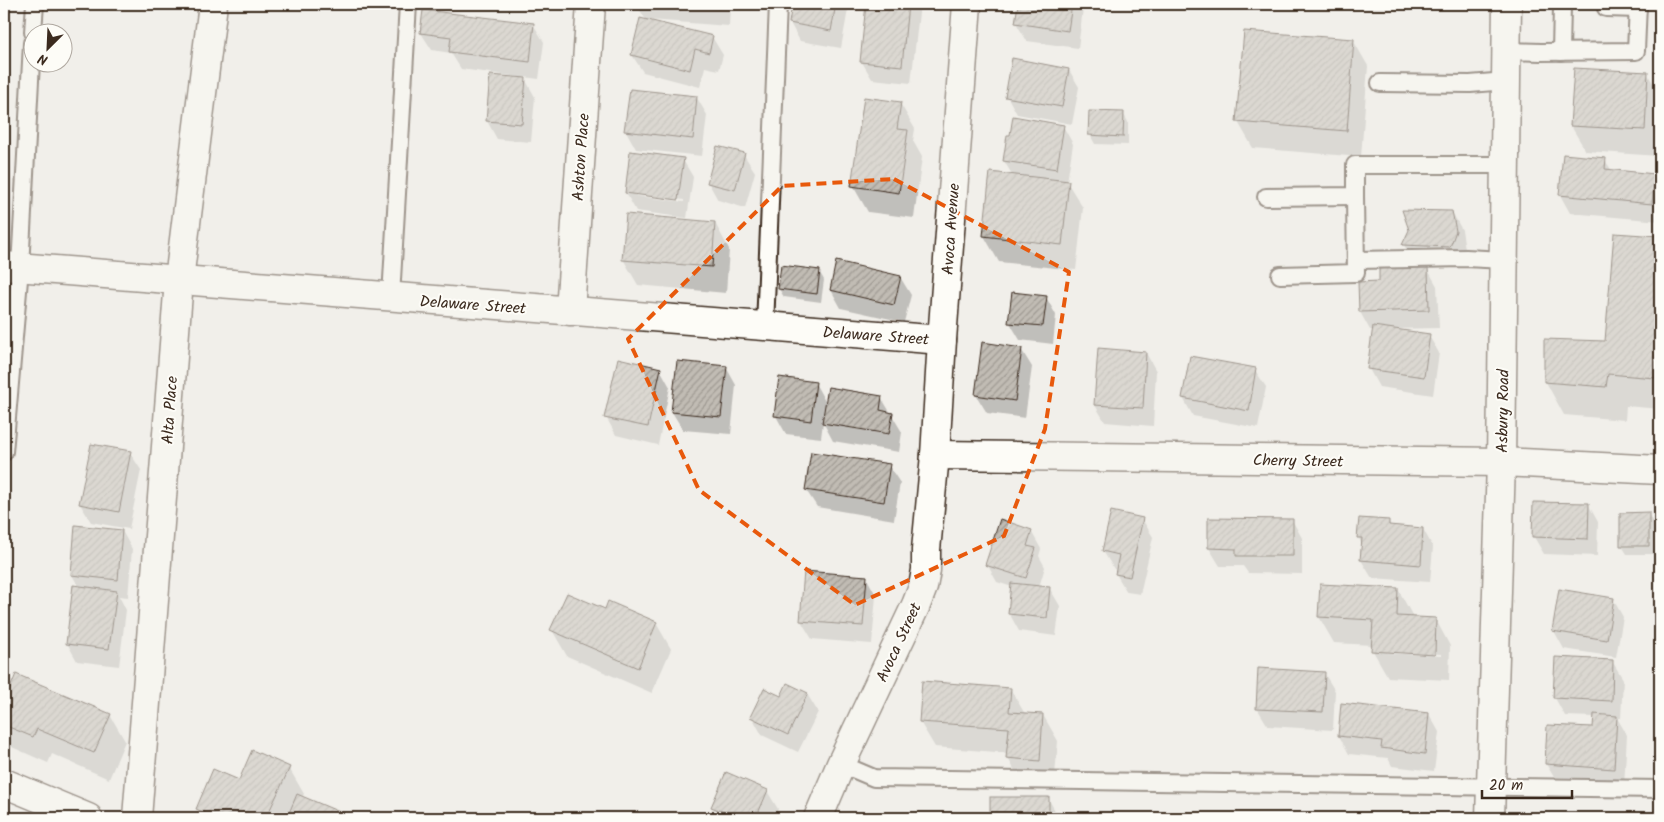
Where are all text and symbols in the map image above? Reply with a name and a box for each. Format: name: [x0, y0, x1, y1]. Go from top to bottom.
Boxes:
north arrow: [22, 22, 72, 72]
text: N: [34, 47, 52, 71]
street label: Ashton Place: [566, 112, 597, 202]
street label: Avoca Avenue: [936, 182, 967, 276]
street label: Delaware Street: [419, 289, 528, 322]
street label: Delaware Street: [822, 320, 931, 353]
street label: Asbury Road: [1490, 368, 1517, 453]
street label: Alta Place: [156, 375, 185, 445]
street label: Cherry Street: [1253, 448, 1344, 475]
street label: Avoca Street: [870, 598, 929, 687]
scale bar: [1482, 767, 1572, 799]
text: 20 m: [1489, 774, 1523, 798]

